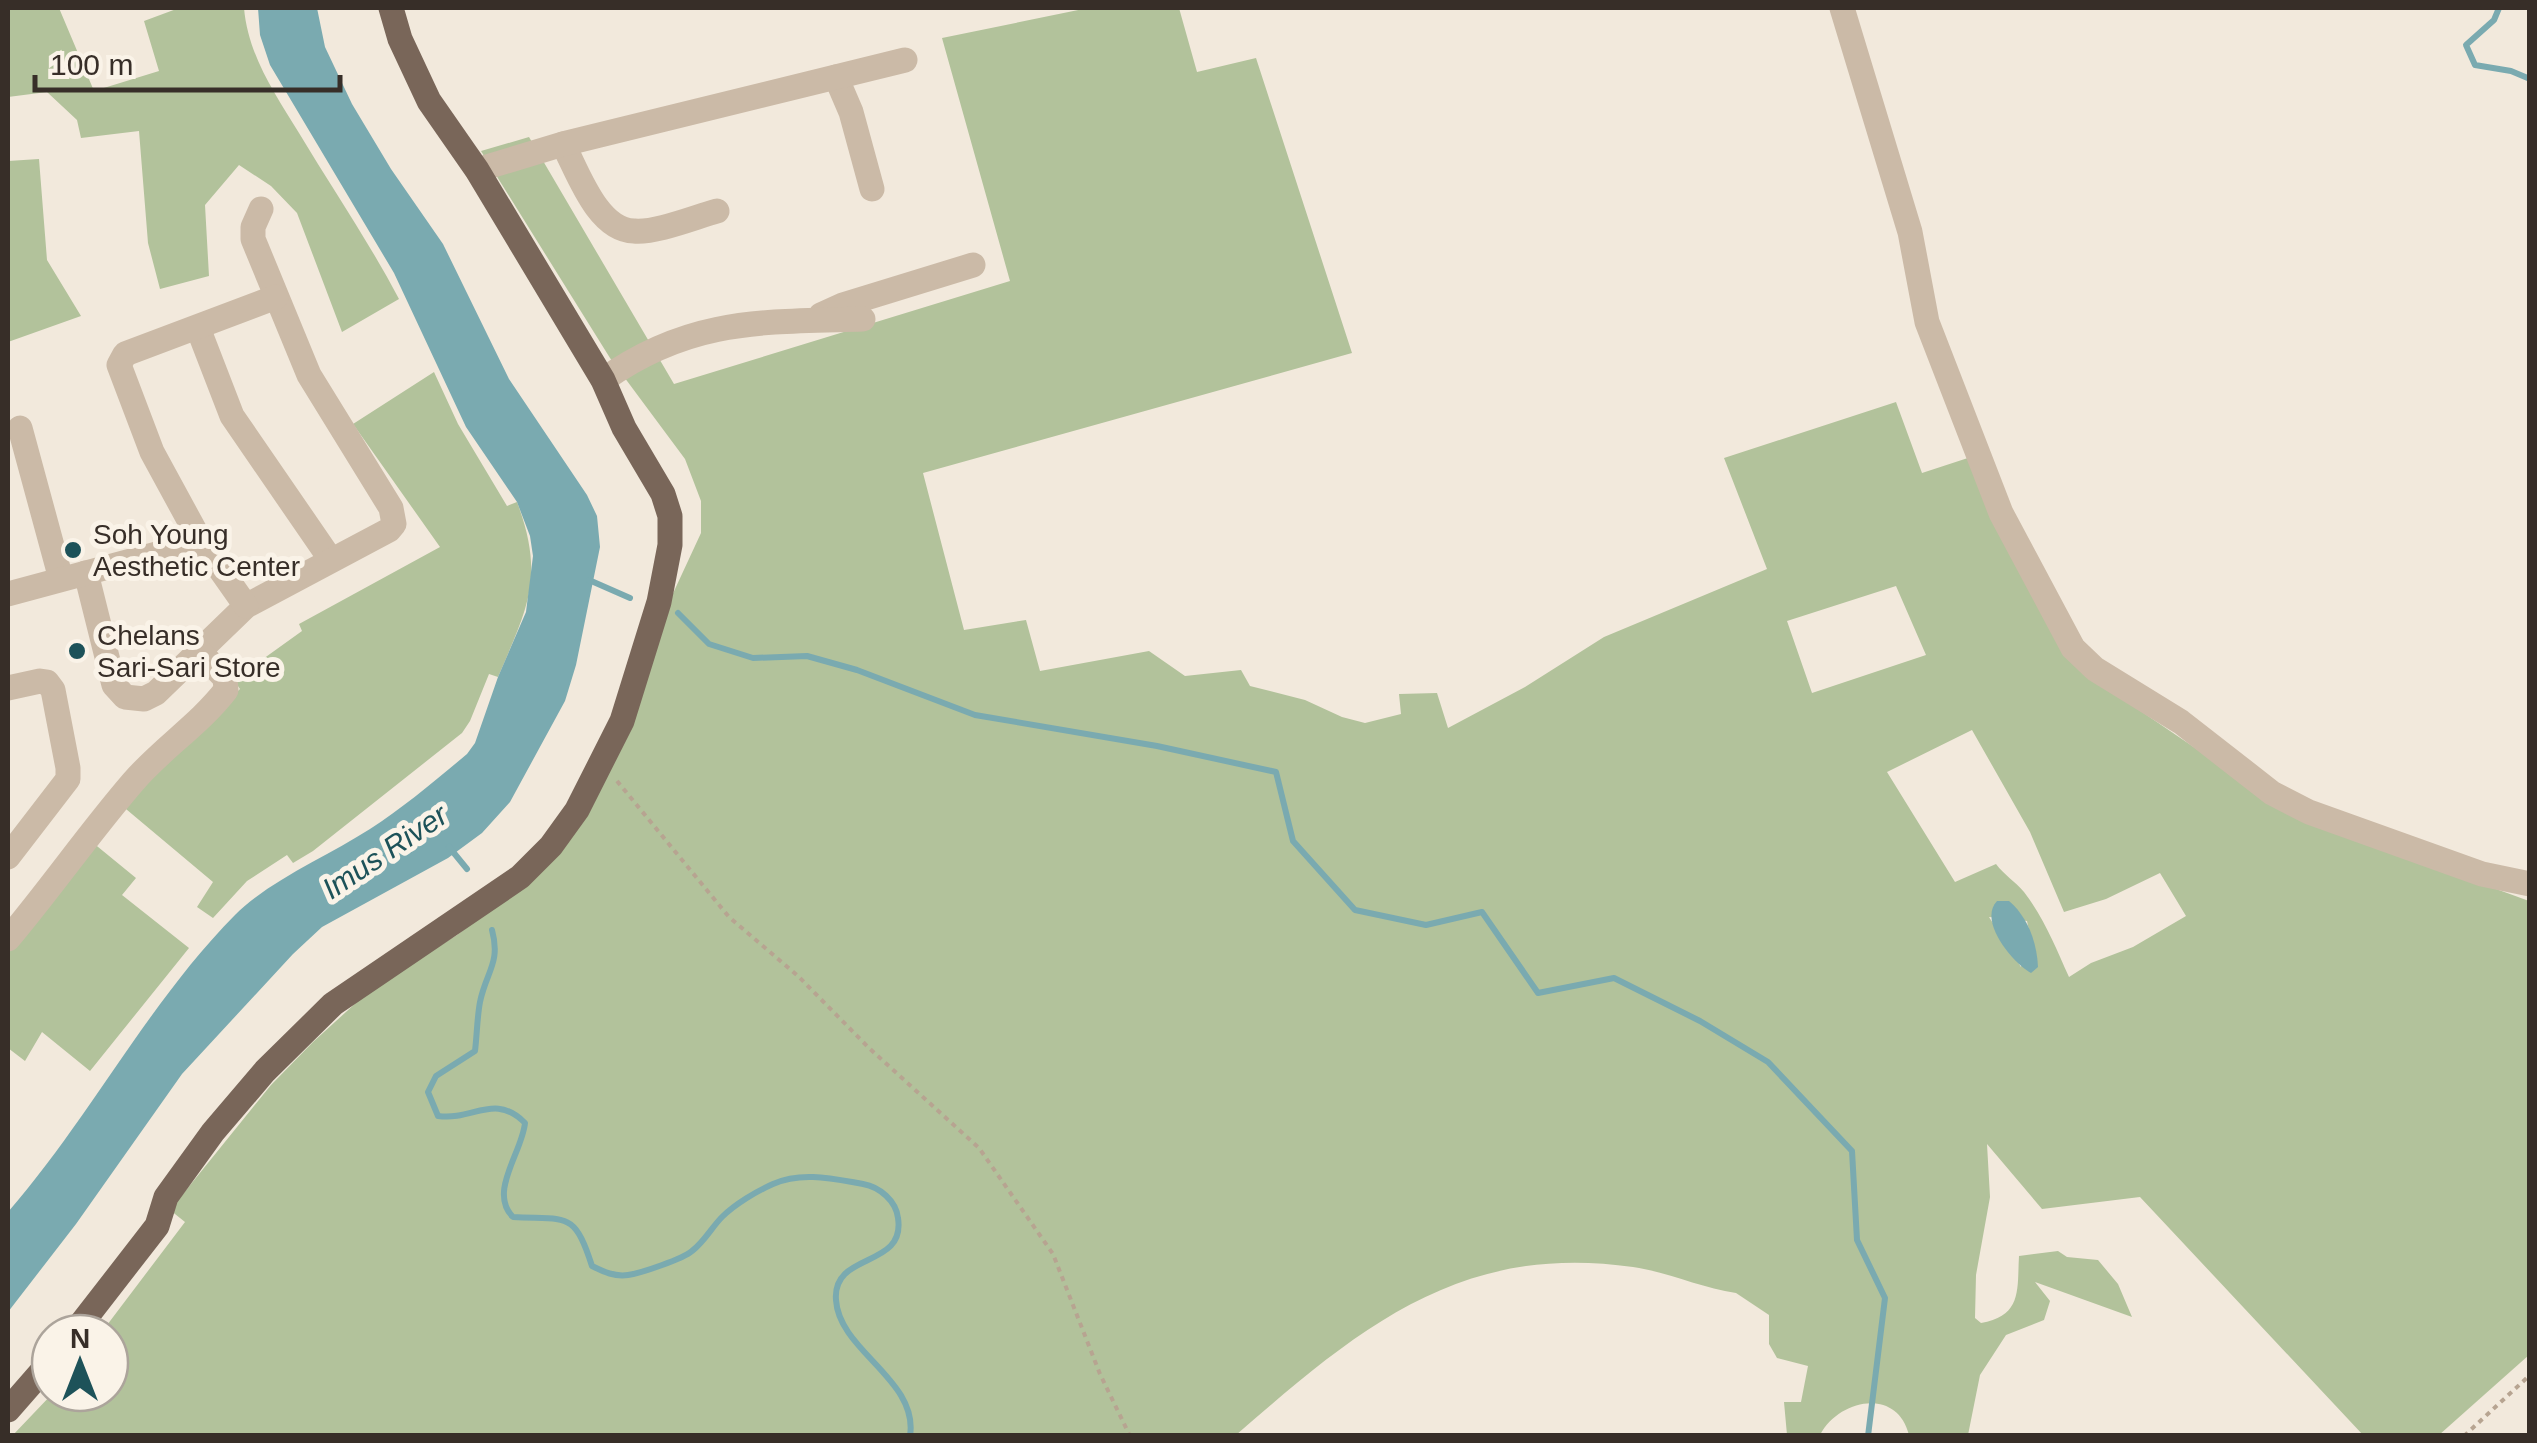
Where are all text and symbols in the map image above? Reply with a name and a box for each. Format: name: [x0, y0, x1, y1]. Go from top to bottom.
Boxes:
scale bar: [35, 30, 340, 92]
text: 100 m: [50, 48, 133, 81]
place label: Soh Young Aesthetic Center: [93, 519, 300, 582]
marker: Soh Young Aesthetic Center: [62, 539, 84, 561]
place label: Chelans Sari-Sari Store: [97, 620, 281, 683]
marker: Chelans Sari-Sari Store: [66, 640, 88, 662]
water label: Imus River: [316, 797, 454, 905]
north arrow: [30, 1313, 130, 1413]
text: N: [70, 1323, 90, 1354]

